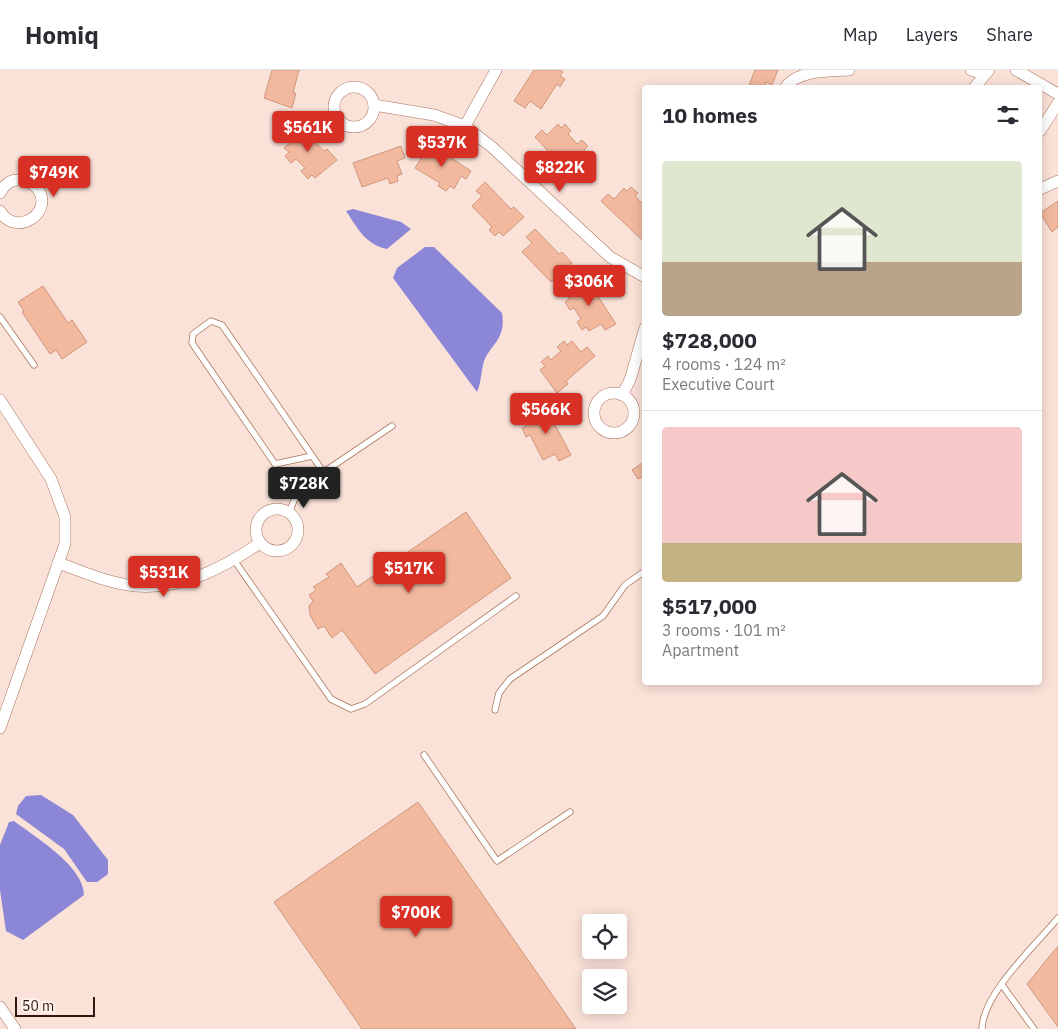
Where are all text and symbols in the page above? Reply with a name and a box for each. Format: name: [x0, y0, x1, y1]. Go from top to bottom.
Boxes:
text: Homiq: [25, 19, 99, 51]
text: Map: [843, 23, 878, 46]
text: Layers: [906, 23, 958, 46]
text: Share: [986, 23, 1033, 46]
text: 10 homes: [662, 101, 758, 129]
icon: filters: [994, 101, 1022, 129]
pin: $561K: [273, 111, 343, 153]
text: $561K: [283, 117, 333, 137]
pin: $537K: [407, 126, 477, 168]
text: $537K: [417, 132, 467, 152]
pin: $822K: [525, 150, 595, 193]
pin: $749K: [19, 156, 89, 198]
text: $822K: [535, 157, 585, 177]
text: $749K: [29, 162, 79, 182]
icon: home: [797, 194, 887, 284]
pin: $306K: [554, 264, 624, 307]
text: $306K: [564, 271, 614, 291]
text: $728,000: [662, 326, 757, 354]
text: 4 rooms · 124 m²: [662, 354, 786, 374]
text: Executive Court: [662, 374, 775, 394]
pin: $566K: [511, 392, 581, 435]
text: $566K: [521, 399, 571, 419]
icon: home: [797, 459, 887, 549]
pin: $728K: [269, 466, 339, 509]
text: $728K: [279, 473, 329, 493]
pin: $517K: [374, 552, 444, 594]
pin: $531K: [129, 556, 199, 598]
text: $517K: [384, 558, 434, 578]
text: $531K: [139, 562, 189, 582]
text: $517,000: [662, 592, 757, 620]
text: 3 rooms · 101 m²: [662, 620, 786, 640]
text: Apartment: [662, 640, 739, 660]
pin: $700K: [381, 896, 451, 938]
text: $700K: [391, 902, 441, 922]
map controls: [582, 914, 627, 1014]
button: locate: [582, 914, 627, 959]
button: layers: [582, 969, 627, 1014]
scale bar: [15, 994, 95, 1017]
text: 50 m: [22, 997, 54, 1015]

